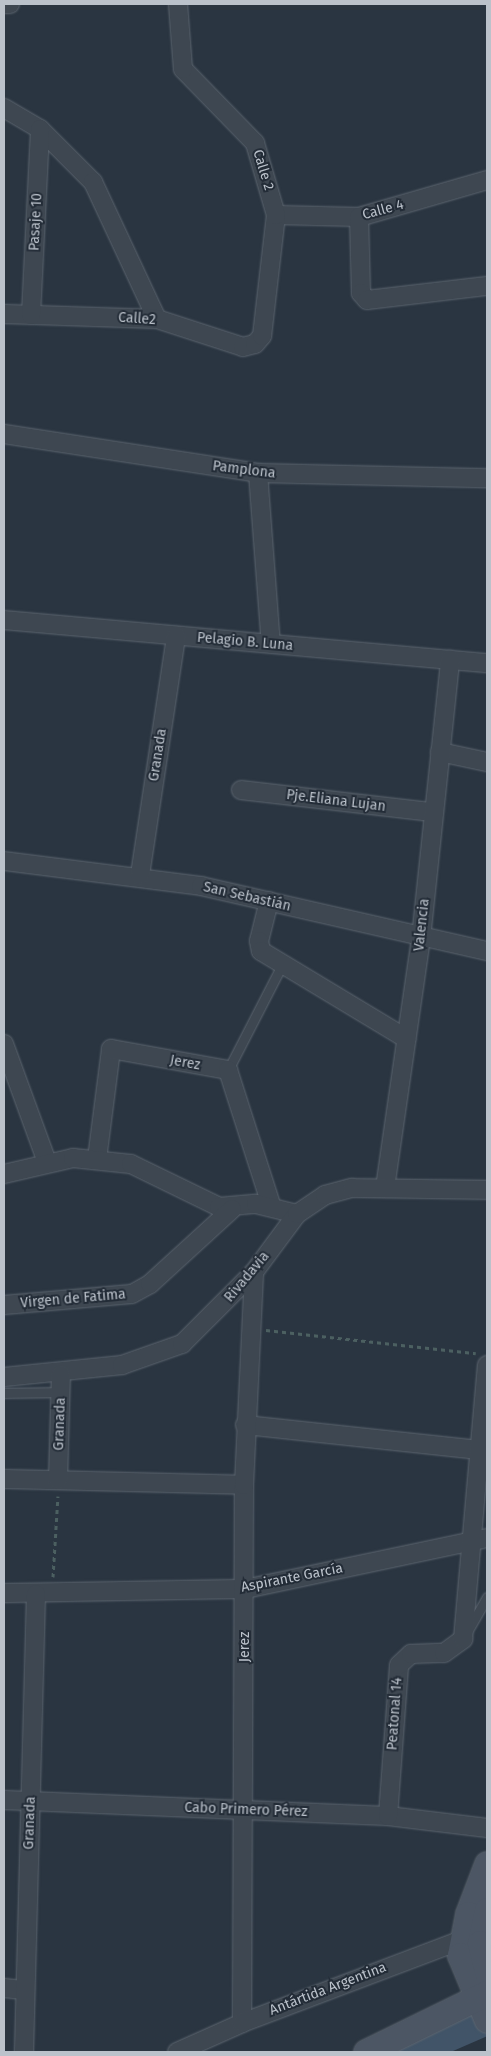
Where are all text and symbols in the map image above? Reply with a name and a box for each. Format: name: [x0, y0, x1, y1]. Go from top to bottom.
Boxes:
street label: Calle 2: [249, 148, 277, 192]
street label: Pasaje 10: [26, 193, 46, 251]
street label: Calle 4: [360, 196, 406, 224]
street label: Calle2: [118, 309, 156, 329]
street label: Pamplona: [212, 458, 276, 482]
street label: Pelagio B. Luna: [196, 629, 294, 655]
street label: Granada: [146, 727, 170, 783]
street label: Pje.Eliana Lujan: [285, 787, 387, 815]
street label: San Sebastián: [202, 879, 292, 915]
street label: Valencia: [411, 898, 433, 952]
street label: Jerez: [169, 1052, 201, 1074]
street label: Rivadavia: [221, 1248, 273, 1306]
street label: Virgen de Fatima: [20, 1286, 126, 1312]
street label: Granada: [51, 1397, 69, 1451]
street label: Aspirante García: [240, 1560, 344, 1596]
street label: Jerez: [237, 1632, 253, 1662]
street label: Peatonal 14: [384, 1677, 406, 1751]
street label: Granada: [21, 1796, 39, 1850]
street label: Cabo Primero Pérez: [184, 1799, 308, 1821]
street label: Antártida Argentina: [267, 1959, 389, 2019]

